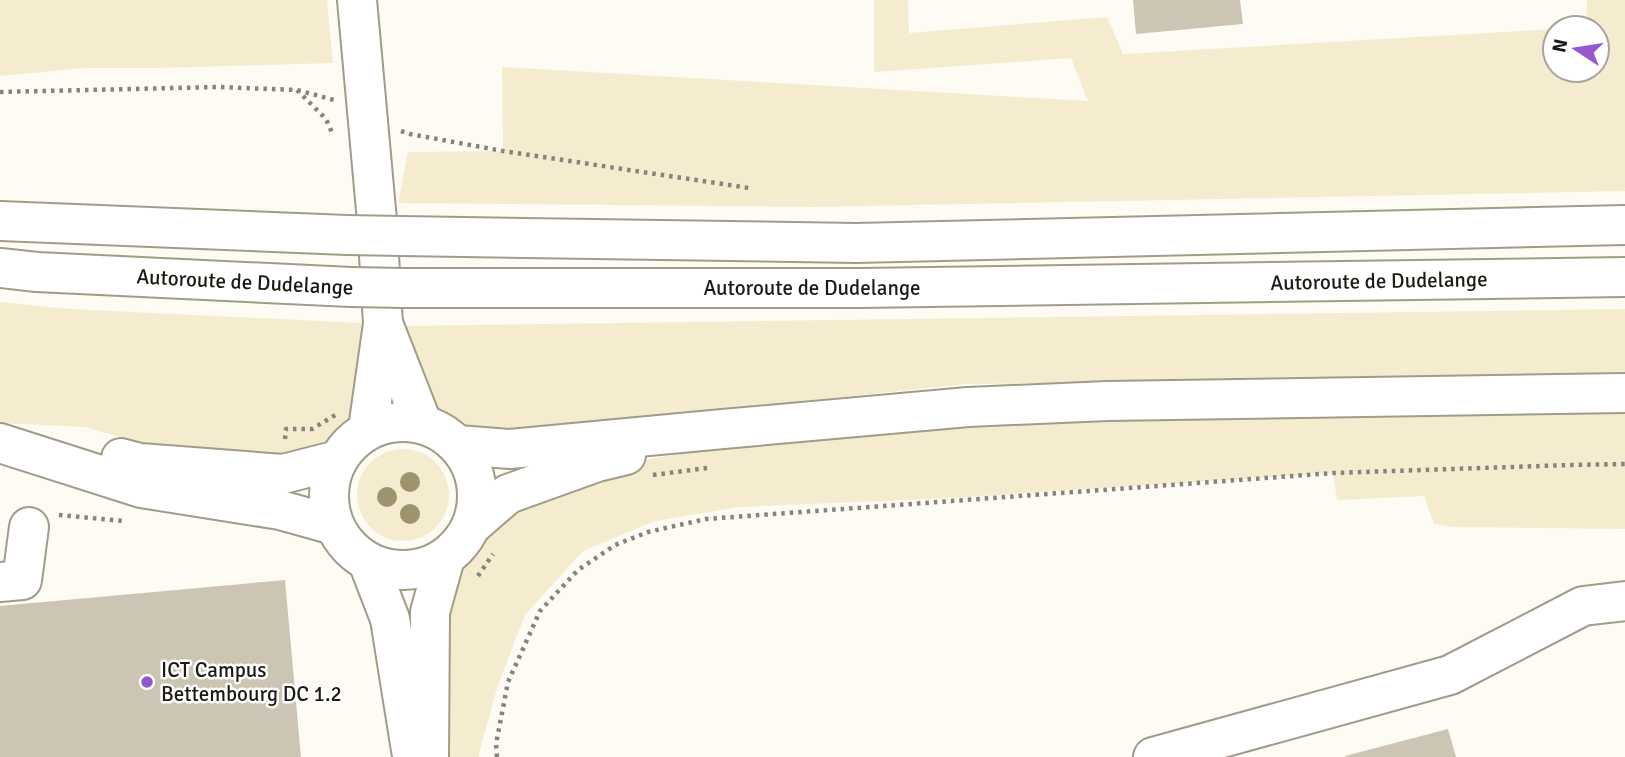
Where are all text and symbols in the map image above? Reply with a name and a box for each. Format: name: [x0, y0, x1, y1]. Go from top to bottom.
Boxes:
north arrow: [1541, 14, 1611, 84]
text: N: [1547, 37, 1573, 55]
street label: Autoroute de Dudelange: [136, 263, 354, 301]
street label: Autoroute de Dudelange: [1270, 266, 1488, 296]
street label: Autoroute de Dudelange: [703, 275, 921, 301]
place label: ICT Campus Bettembourg DC 1.2: [161, 657, 342, 707]
marker: ICT Campus Bettembourg DC 1.2: [139, 674, 155, 690]

